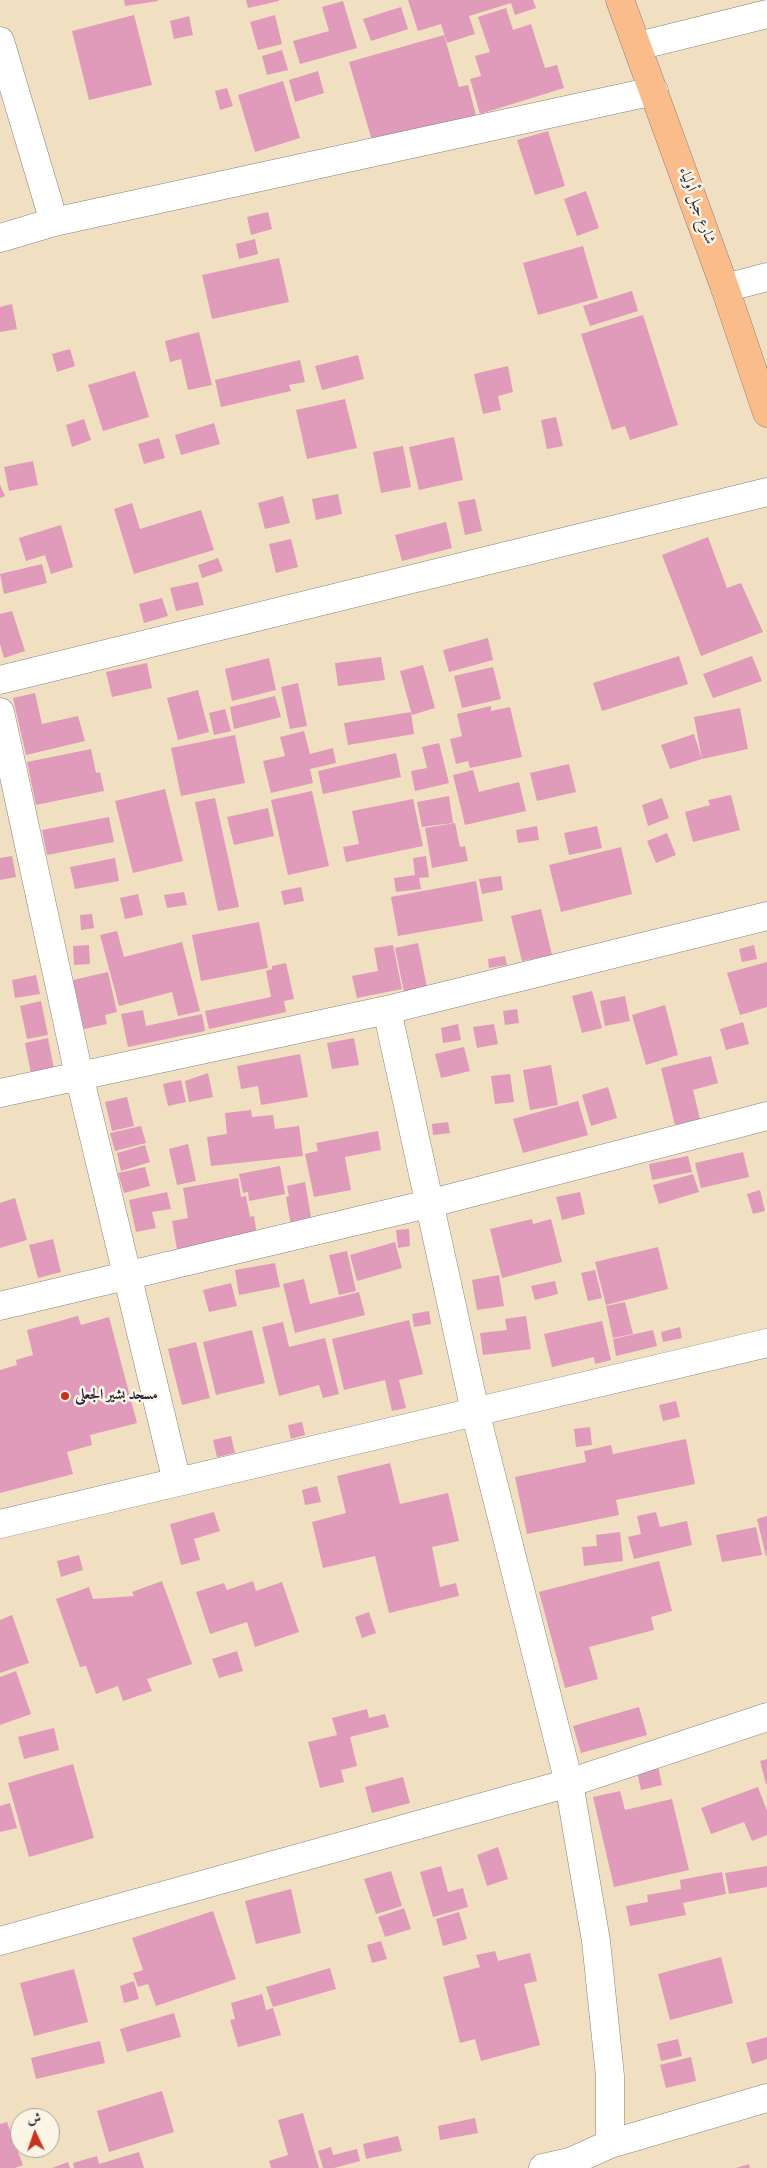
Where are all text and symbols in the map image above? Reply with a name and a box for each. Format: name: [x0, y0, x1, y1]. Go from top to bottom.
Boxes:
street label: شارع جبل أولياء: [674, 165, 718, 247]
place label: مسجد بشير الجعلى: [75, 1387, 158, 1405]
marker: مسجد بشير الجعلى: [59, 1390, 71, 1402]
north arrow: [10, 2108, 60, 2158]
text: ش: [27, 2110, 42, 2128]

